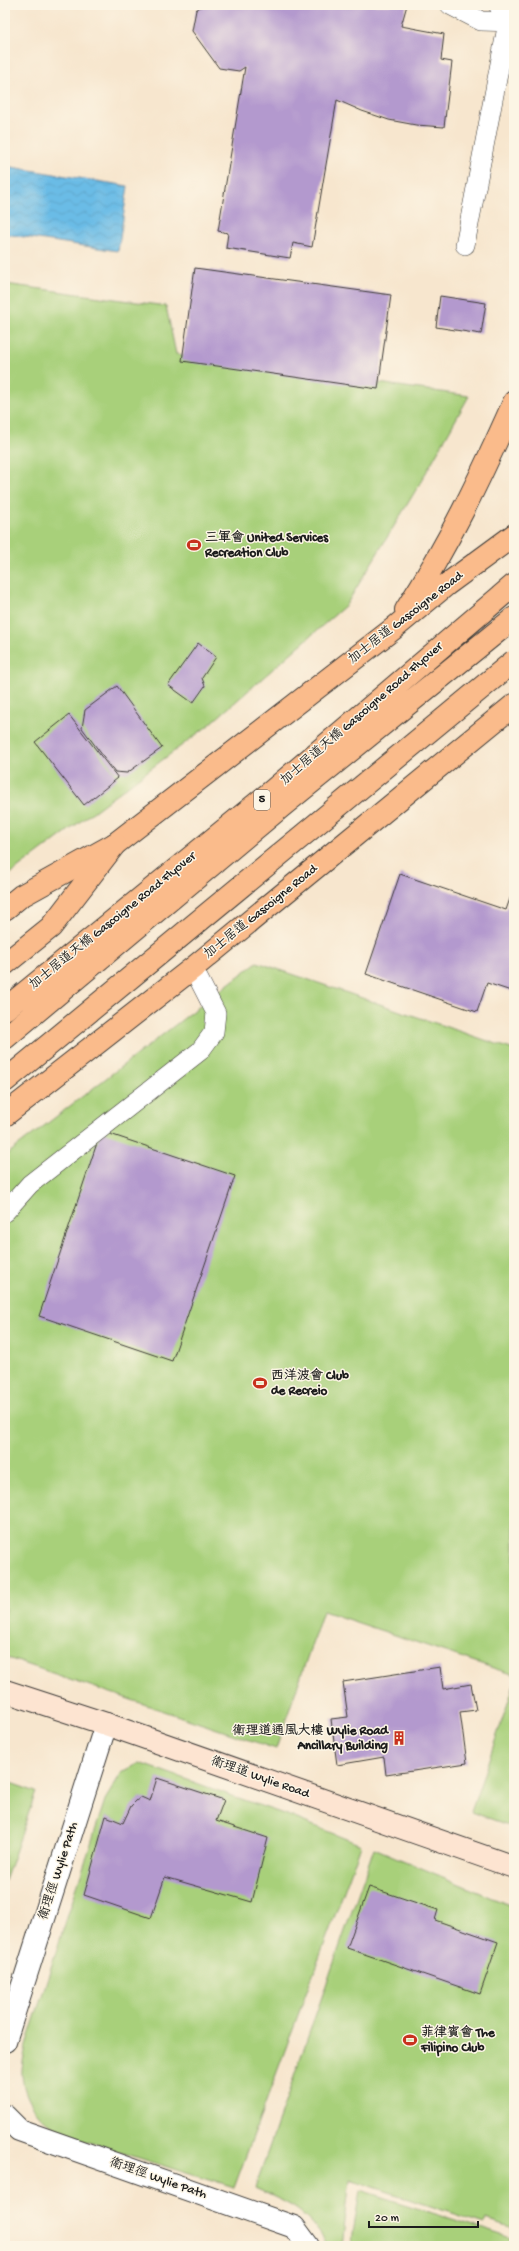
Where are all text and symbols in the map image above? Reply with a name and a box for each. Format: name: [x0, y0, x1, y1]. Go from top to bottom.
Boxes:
place label: 三軍會 United Services Recreation Club: [204, 530, 329, 561]
sports icon: 三軍會 United Services Recreation Club: [186, 537, 202, 553]
street label: 加士居道 Gascoigne Road: [345, 567, 467, 667]
street label: 加士居道天橋 Gascoigne Road Flyover: [277, 638, 447, 788]
road number: 5: [254, 790, 270, 810]
street label: 加士居道天橋 Gascoigne Road Flyover: [26, 847, 200, 993]
street label: 加士居道 Gascoigne Road: [201, 860, 322, 962]
place label: 西洋波會 Club de Recreio: [271, 1368, 349, 1399]
sports icon: 西洋波會 Club de Recreio: [252, 1375, 268, 1391]
place label: 衛理道通風大樓 Wylie Road Ancillary Building: [233, 1723, 389, 1754]
building icon: 衛理道通風大樓 Wylie Road Ancillary Building: [391, 1730, 407, 1746]
street label: 衛理道 Wylie Road: [209, 1753, 313, 1802]
street label: 衛理徑 Wylie Path: [35, 1820, 82, 1922]
place label: 菲律賓會 The Filipino Club: [420, 2025, 496, 2057]
sports icon: 菲律賓會 The Filipino Club: [402, 2032, 418, 2048]
street label: 衛理徑 Wylie Path: [107, 2154, 209, 2203]
scale bar: [369, 2203, 478, 2229]
text: 20 m: [375, 2212, 400, 2226]

